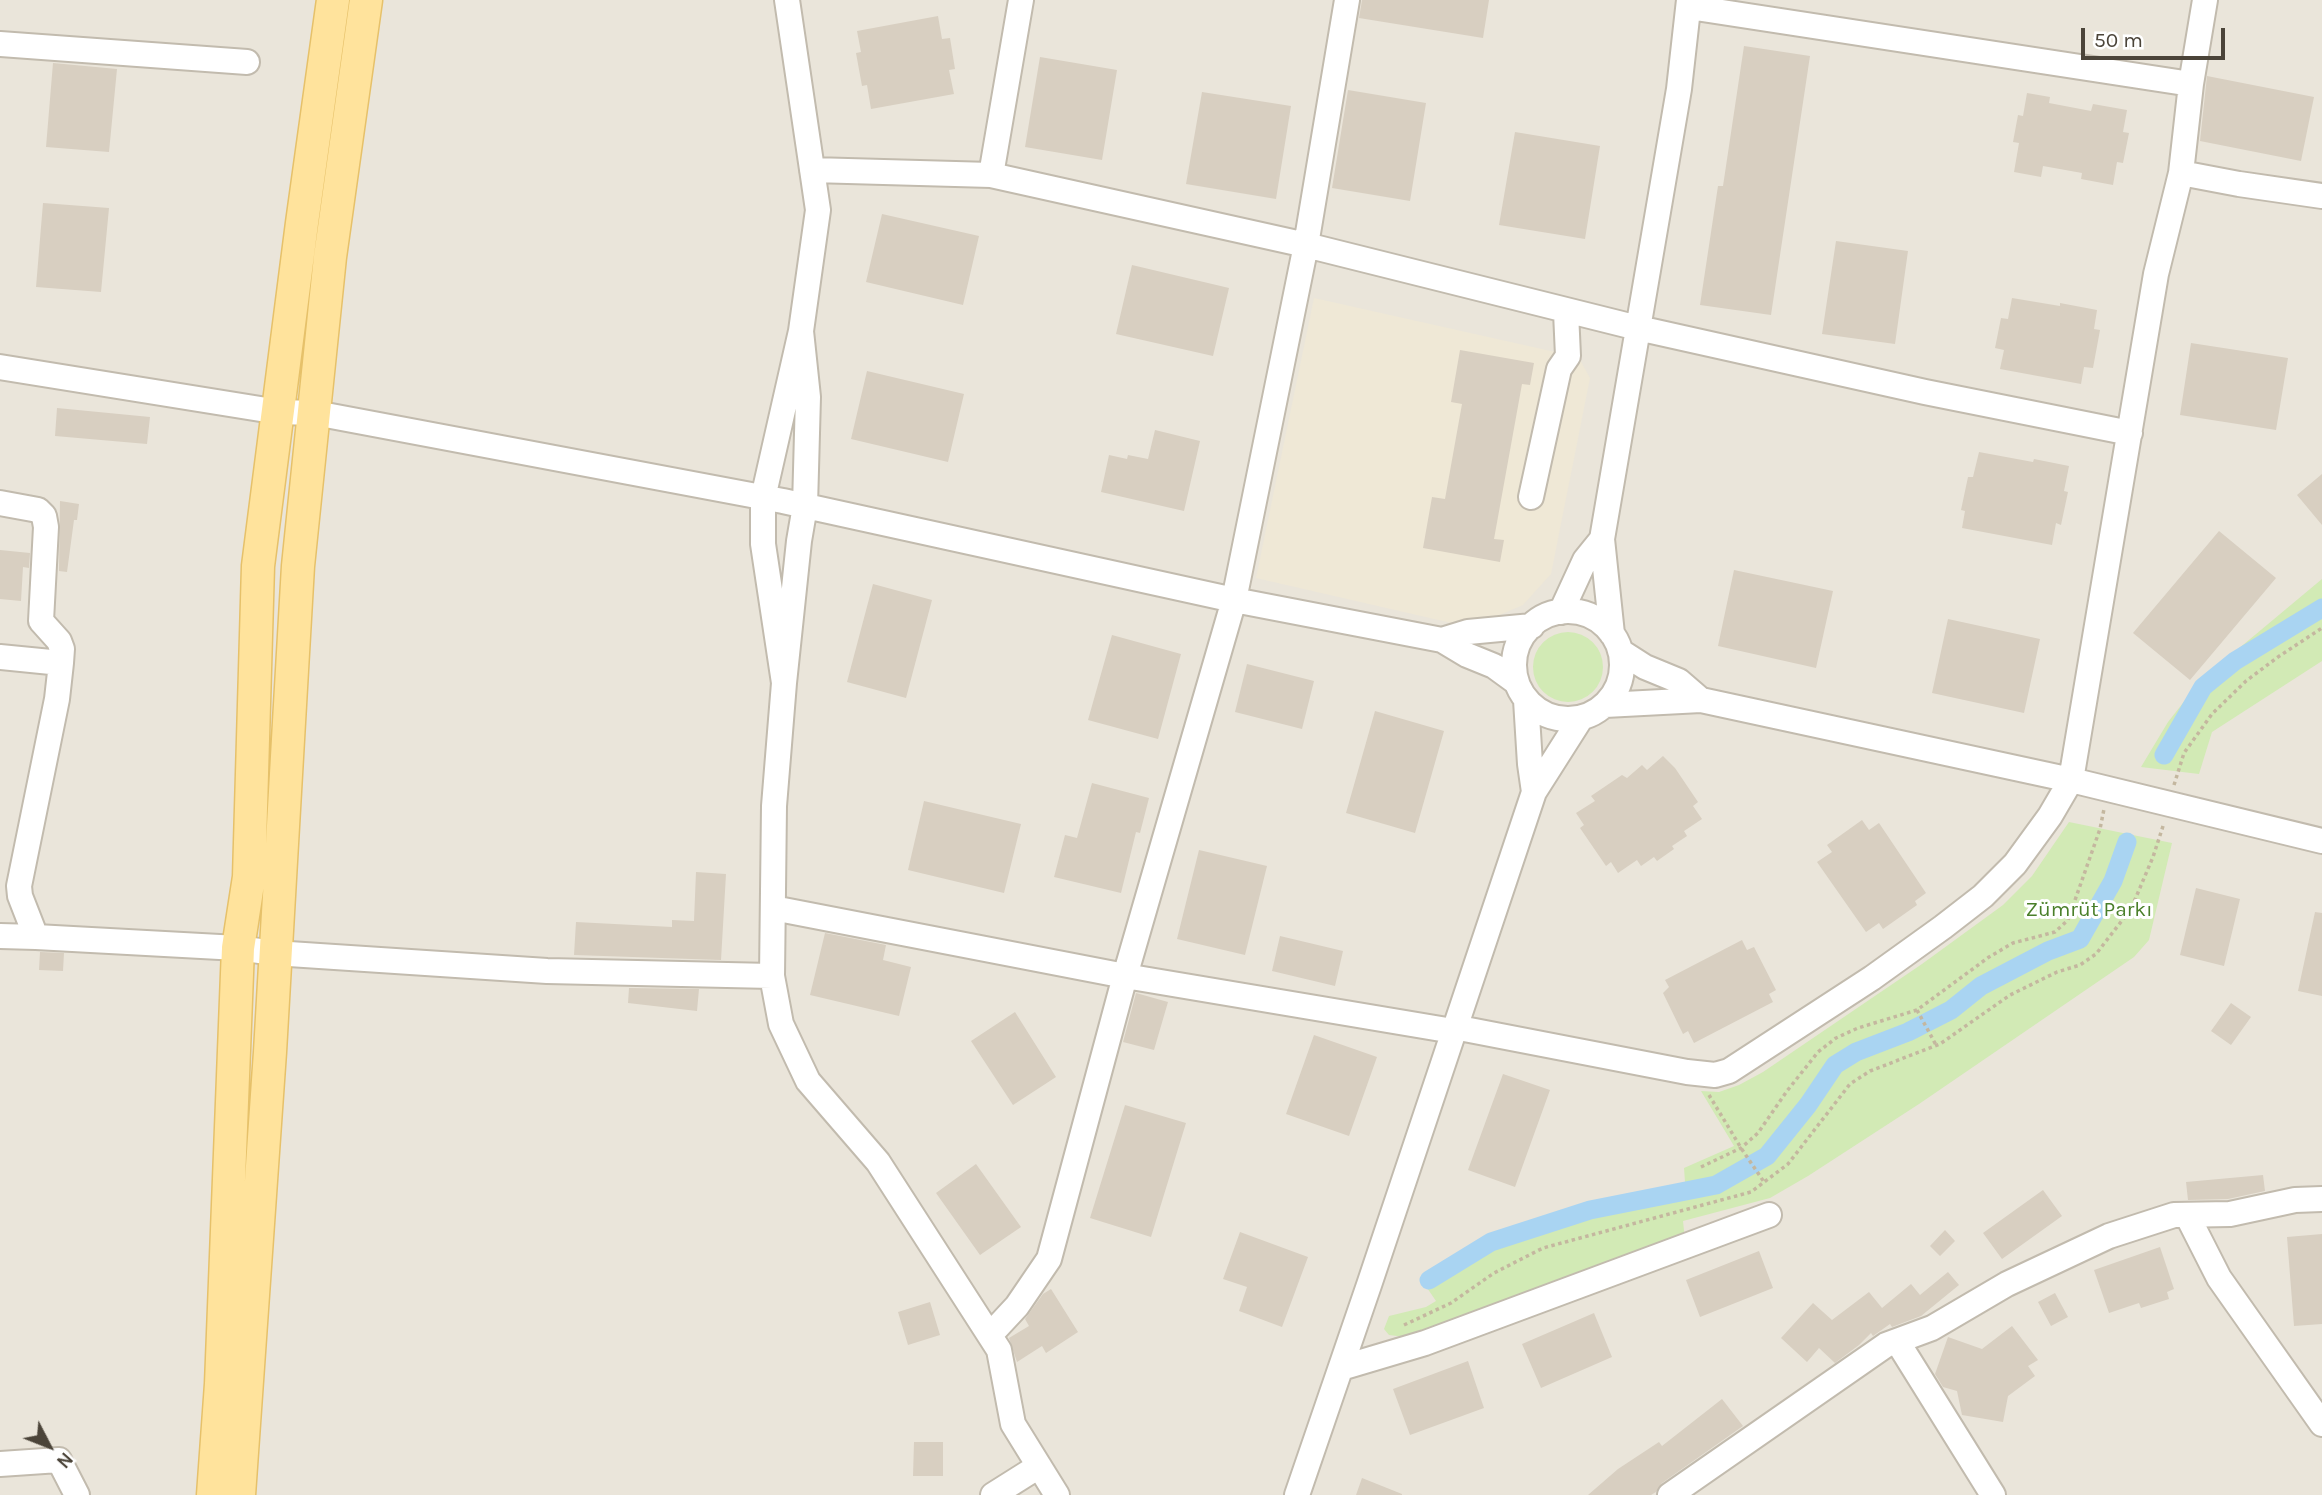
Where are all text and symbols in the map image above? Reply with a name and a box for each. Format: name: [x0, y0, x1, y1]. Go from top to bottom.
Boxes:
scale bar: [2084, 14, 2228, 58]
text: 50 m: [2094, 28, 2143, 52]
park label: Zümrüt Parkı: [2026, 897, 2152, 923]
north arrow: [14, 1411, 84, 1481]
text: N: [52, 1448, 77, 1472]

